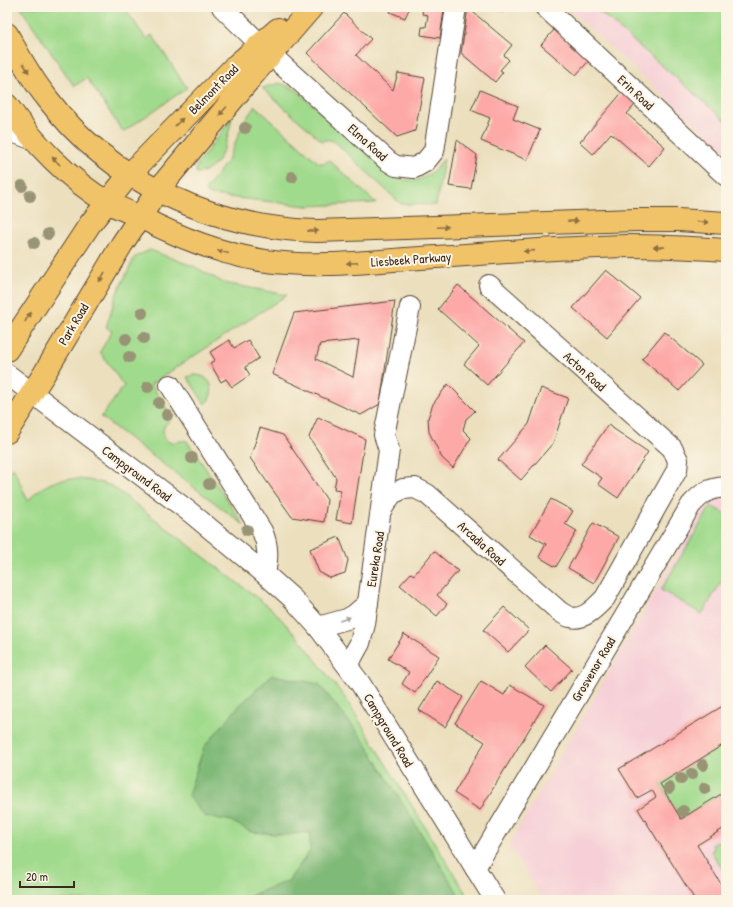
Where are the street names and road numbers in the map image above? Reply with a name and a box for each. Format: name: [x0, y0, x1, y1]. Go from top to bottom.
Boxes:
street label: Belmont Road: [184, 60, 242, 118]
street label: Erin Road: [614, 70, 658, 114]
street label: Elma Road: [344, 119, 392, 165]
street label: Liesbeek Parkway: [370, 247, 452, 271]
street label: Park Road: [53, 300, 93, 348]
street label: Acton Road: [560, 347, 610, 395]
street label: Campground Road: [98, 441, 176, 505]
street label: Arcadia Road: [454, 517, 510, 569]
street label: Eureka Road: [362, 530, 388, 588]
street label: Grosvenor Road: [567, 633, 619, 705]
street label: Campground Road: [360, 690, 418, 770]

